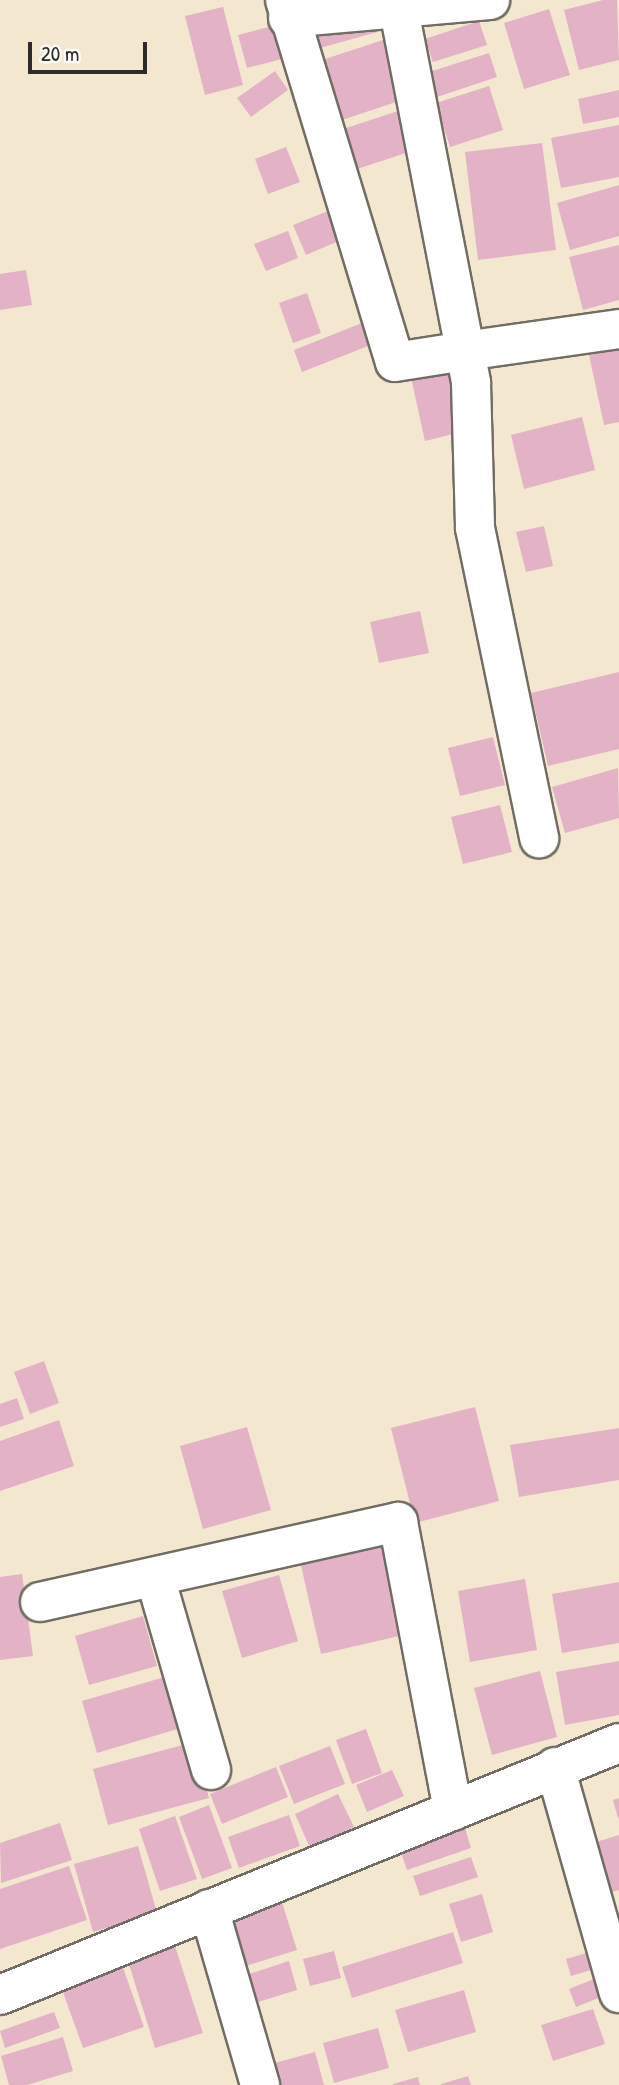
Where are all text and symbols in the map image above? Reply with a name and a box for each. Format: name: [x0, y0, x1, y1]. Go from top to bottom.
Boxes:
scale bar: [32, 28, 150, 72]
text: 20 m: [41, 39, 79, 68]

